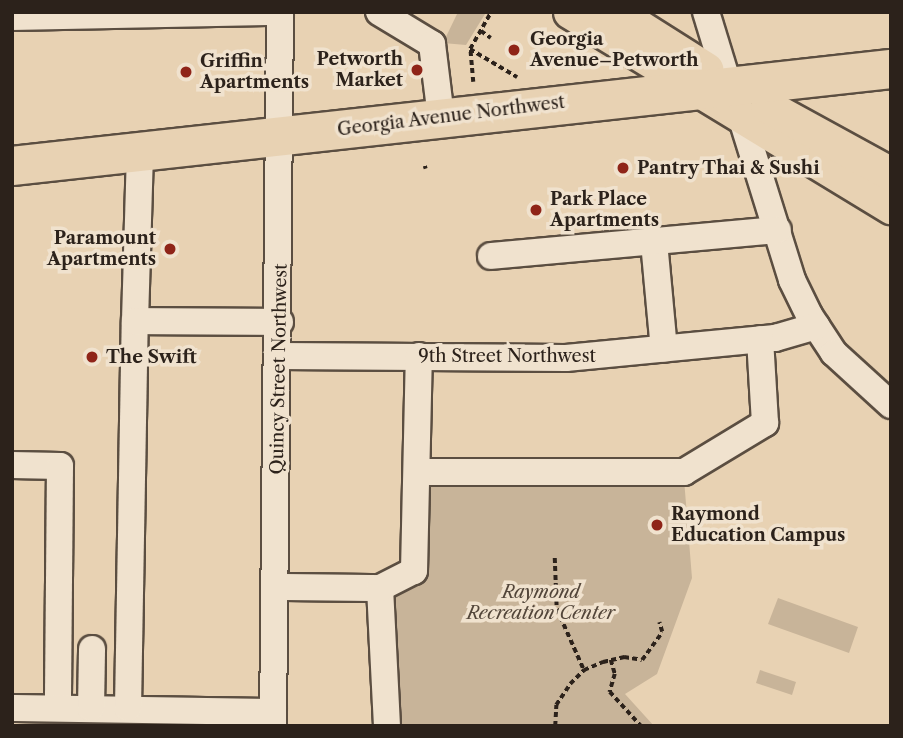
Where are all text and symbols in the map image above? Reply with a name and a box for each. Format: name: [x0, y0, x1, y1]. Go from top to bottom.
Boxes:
place label: Georgia Avenue–Petworth: [530, 29, 699, 72]
marker: Georgia Avenue–Petworth: [504, 40, 524, 60]
place label: Petworth Market: [317, 49, 403, 92]
place label: Griffin Apartments: [200, 51, 309, 94]
marker: Petworth Market: [409, 62, 425, 78]
marker: Griffin Apartments: [178, 64, 194, 80]
street label: Georgia Avenue Northwest: [336, 91, 566, 141]
place label: Pantry Thai & Sushi: [637, 157, 821, 179]
marker: Pantry Thai & Sushi: [615, 160, 631, 176]
place label: Park Place Apartments: [550, 189, 659, 232]
marker: Park Place Apartments: [528, 202, 544, 218]
place label: Paramount Apartments: [47, 228, 156, 270]
marker: Paramount Apartments: [162, 241, 178, 257]
street label: Quincy Street Northwest: [266, 263, 292, 475]
street label: 9th Street Northwest: [418, 345, 596, 367]
place label: The Swift: [106, 346, 197, 368]
marker: The Swift: [84, 349, 100, 365]
place label: Raymond Education Campus: [671, 504, 845, 546]
marker: Raymond Education Campus: [649, 517, 665, 533]
park label: Raymond Recreation Center: [467, 582, 615, 624]

